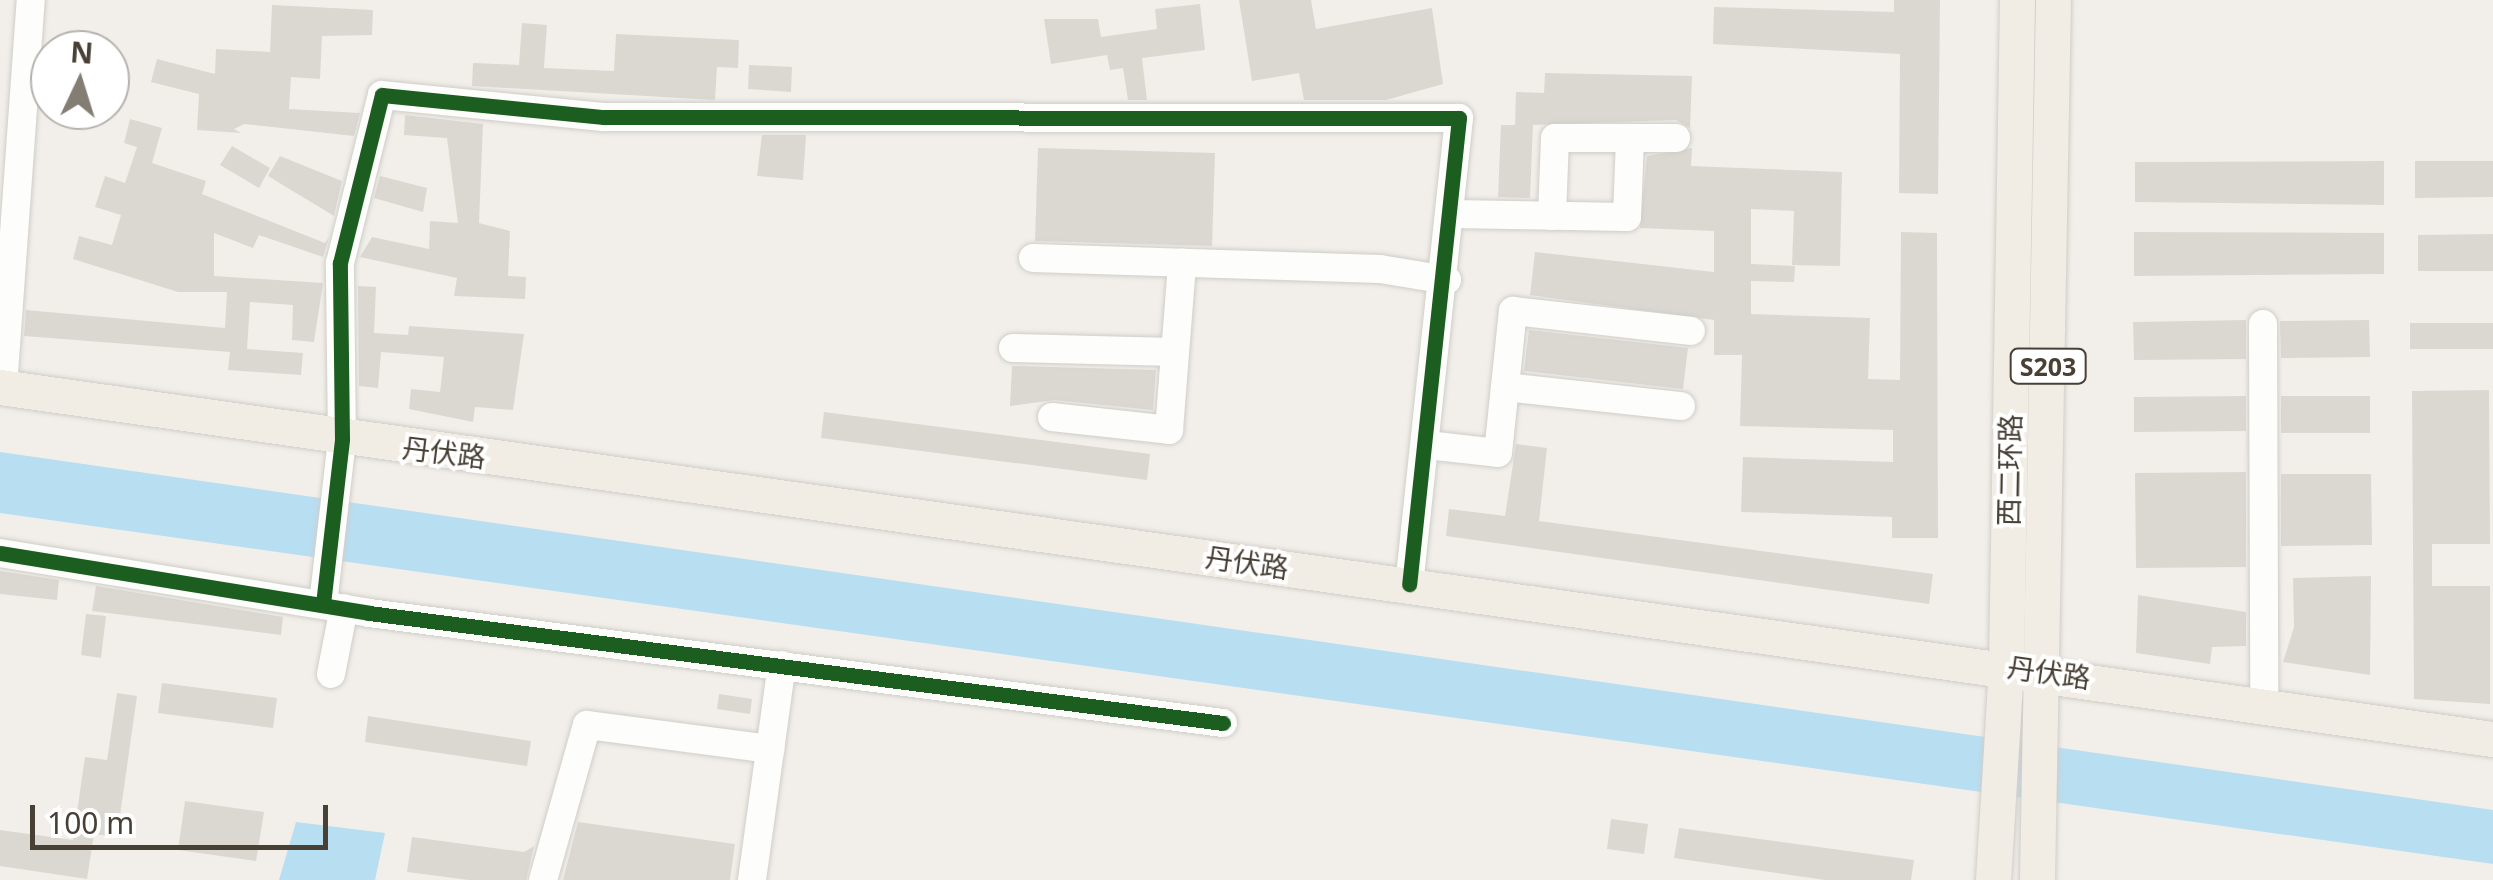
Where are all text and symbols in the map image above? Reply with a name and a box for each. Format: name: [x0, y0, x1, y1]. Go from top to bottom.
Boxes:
north arrow: [30, 30, 130, 130]
text: N: [69, 32, 95, 72]
road number: S203: [2008, 346, 2088, 386]
street label: 西二环路: [1991, 414, 2027, 526]
street label: 丹伏路: [400, 430, 488, 474]
street label: 丹伏路: [1203, 540, 1291, 584]
street label: 丹伏路: [2005, 650, 2093, 694]
scale bar: [35, 785, 332, 847]
text: 100 m: [47, 802, 134, 843]

